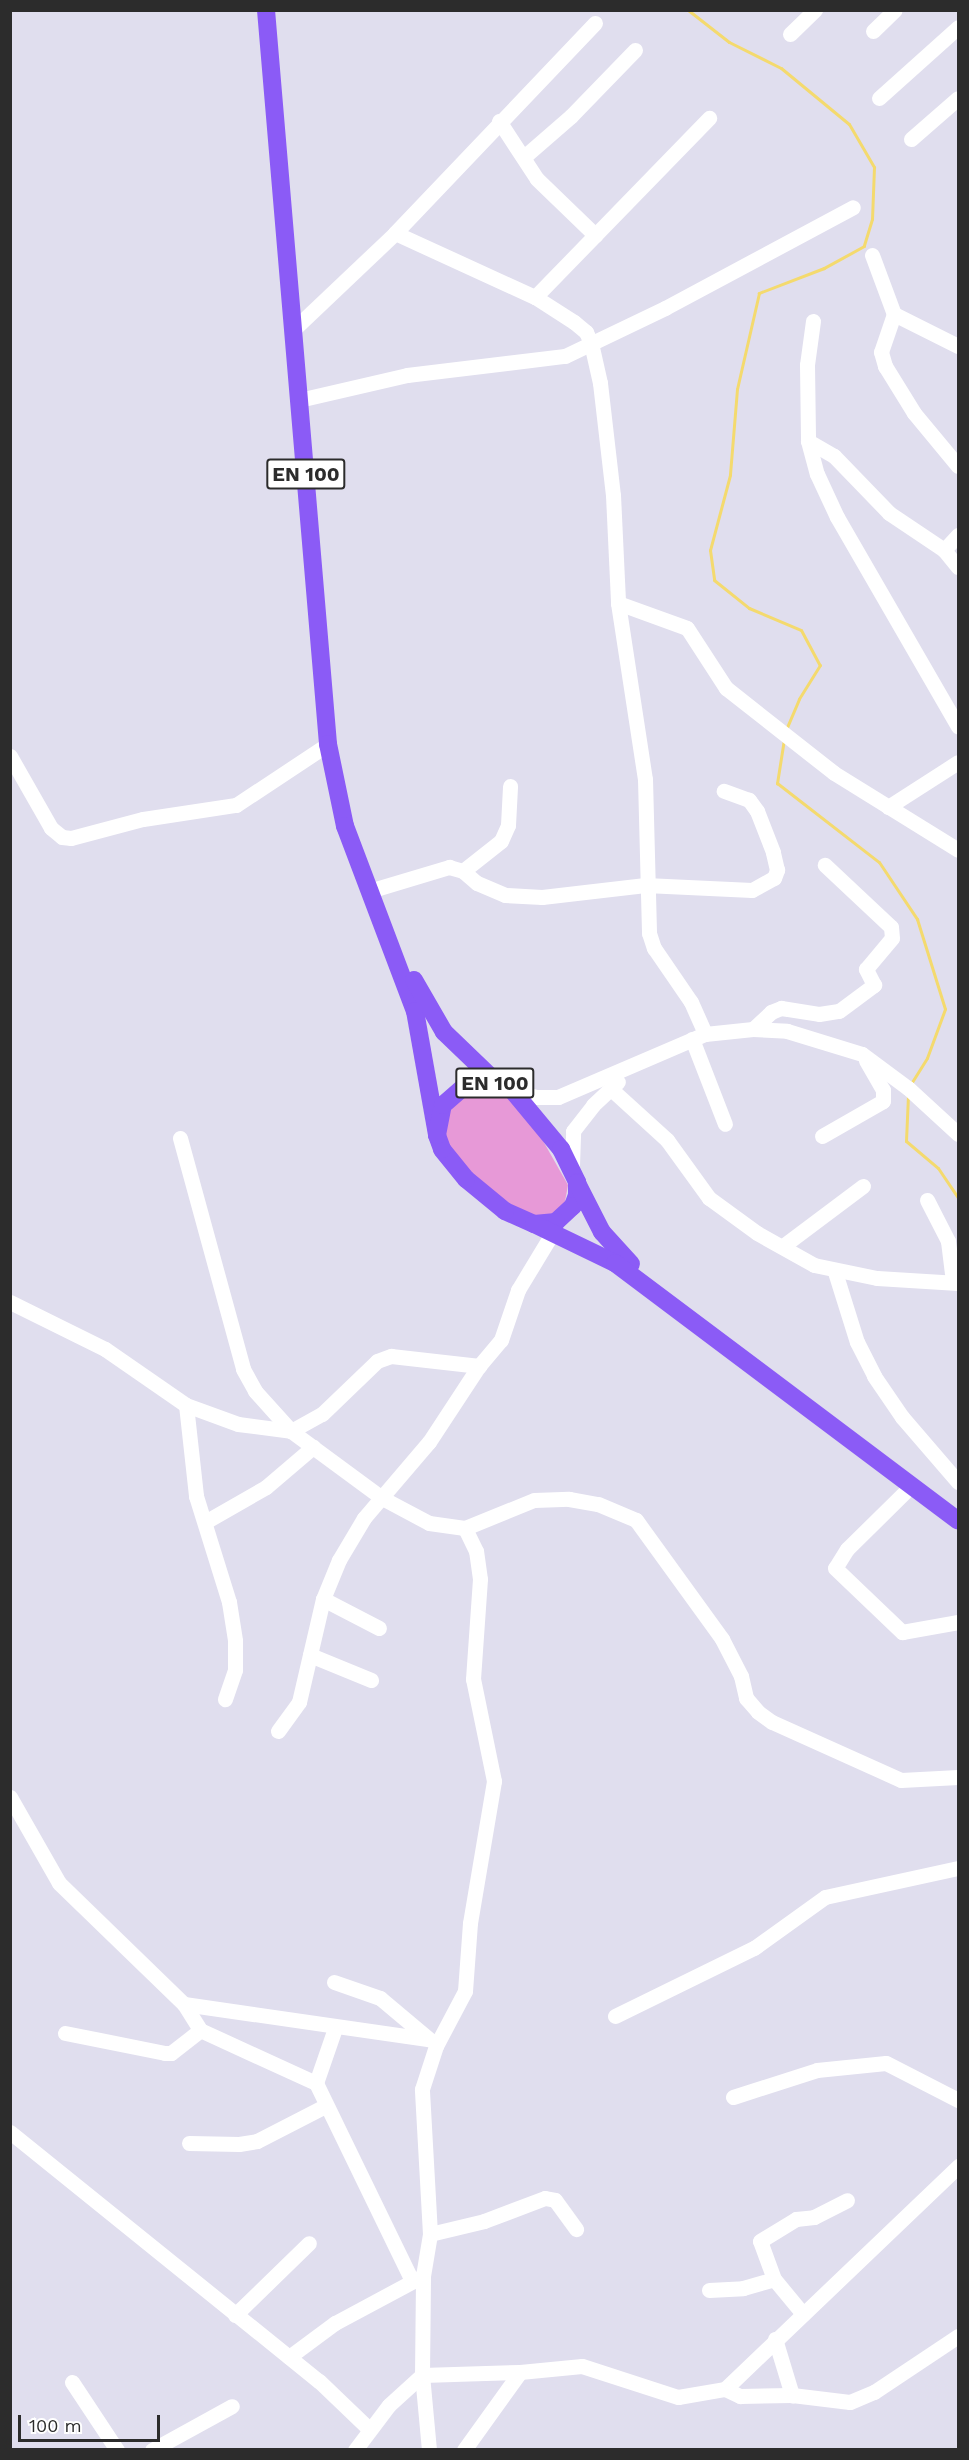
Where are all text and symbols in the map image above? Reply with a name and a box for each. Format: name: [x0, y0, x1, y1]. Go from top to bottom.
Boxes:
road number: EN 100: [266, 457, 346, 491]
road number: EN 100: [454, 1066, 536, 1100]
scale bar: [21, 2403, 164, 2441]
text: 100 m: [29, 2415, 82, 2436]

